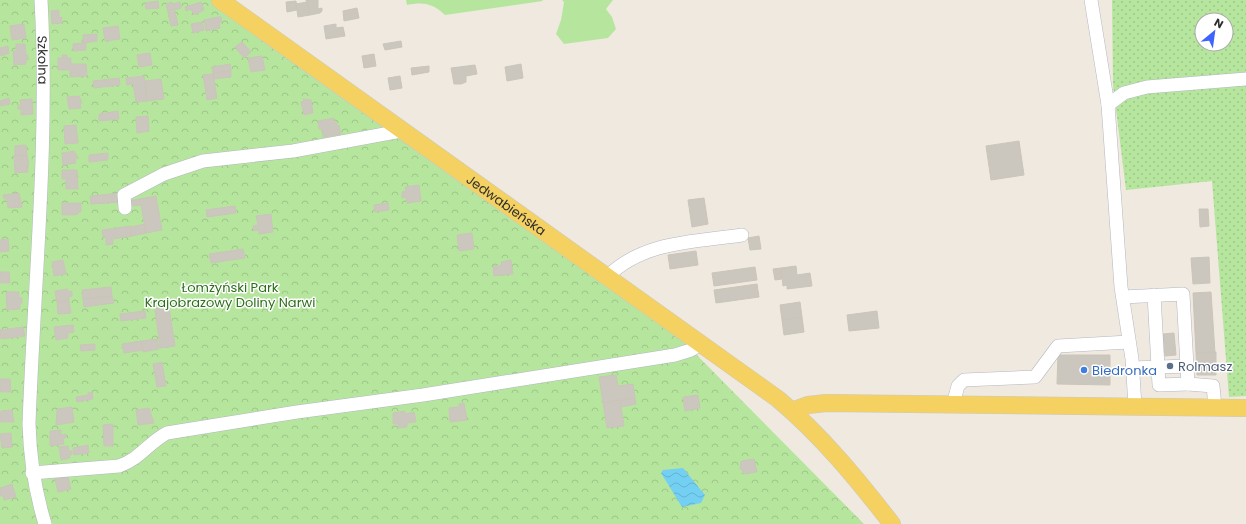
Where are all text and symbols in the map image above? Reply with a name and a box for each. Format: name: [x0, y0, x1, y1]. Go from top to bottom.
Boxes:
north arrow: [1194, 12, 1234, 52]
text: N: [1211, 14, 1226, 32]
street label: Szkolna: [33, 35, 52, 84]
street label: Jedwabieńska: [462, 170, 550, 240]
park label: Łomżyński Park Krajobrazowy Doliny Narwi: [145, 278, 315, 312]
place label: Rolmasz: [1178, 357, 1232, 376]
place label: Biedronka: [1092, 361, 1157, 380]
marker: Rolmasz: [1165, 361, 1175, 371]
marker: Biedronka: [1079, 365, 1089, 375]

